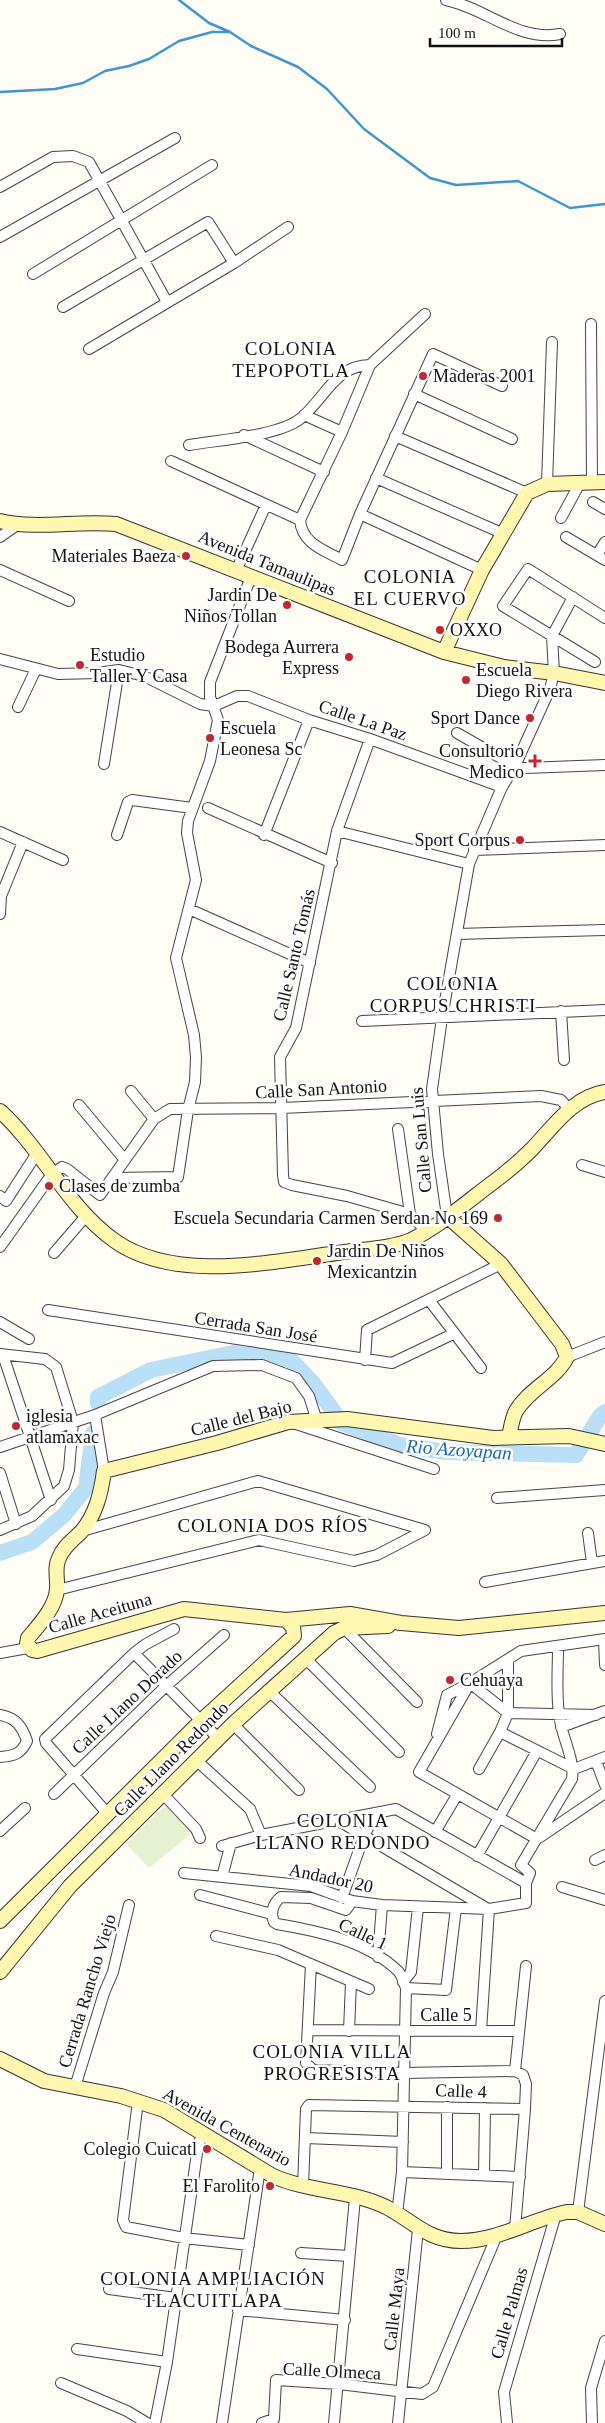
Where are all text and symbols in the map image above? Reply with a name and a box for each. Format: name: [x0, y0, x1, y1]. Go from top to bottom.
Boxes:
scale bar: [430, 15, 562, 47]
text: 100 m: [438, 25, 476, 41]
district label: COLONIA TEPOPOTLA: [232, 338, 350, 381]
place label: Maderas 2001: [433, 366, 535, 386]
marker: Maderas 2001: [417, 370, 429, 382]
street label: Avenida Tamaulipas: [195, 526, 339, 600]
place label: Materiales Baeza: [52, 546, 176, 566]
marker: Materiales Baeza: [180, 550, 192, 562]
district label: COLONIA EL CUERVO: [354, 566, 466, 609]
place label: Jardin De Niños Tollan: [184, 585, 277, 626]
marker: Jardin De Niños Tollan: [281, 599, 293, 611]
place label: OXXO: [450, 620, 502, 640]
marker: OXXO: [434, 624, 446, 636]
place label: Bodega Aurrera Express: [225, 637, 339, 678]
place label: Estudio Taller Y Casa: [90, 645, 187, 686]
marker: Bodega Aurrera Express: [343, 651, 355, 663]
marker: Estudio Taller Y Casa: [74, 659, 86, 671]
place label: Escuela Diego Rivera: [476, 660, 572, 701]
marker: Escuela Diego Rivera: [460, 674, 472, 686]
street label: Calle La Paz: [316, 696, 410, 744]
place label: Sport Dance: [431, 708, 520, 728]
marker: Sport Dance: [524, 712, 536, 724]
place label: Escuela Leonesa Sc: [220, 718, 302, 759]
marker: Escuela Leonesa Sc: [204, 732, 216, 744]
place label: Consultorio Medico: [439, 741, 524, 782]
marker: Consultorio Medico: [528, 754, 542, 768]
place label: Sport Corpus: [414, 830, 510, 850]
marker: Sport Corpus: [514, 834, 526, 846]
street label: Calle Santo Tomás: [269, 887, 319, 1023]
district label: COLONIA CORPUS CHRISTI: [370, 973, 536, 1016]
street label: Calle San Antonio: [255, 1076, 387, 1102]
street label: Calle San Luis: [406, 1086, 436, 1194]
place label: Clases de zumba: [59, 1176, 180, 1196]
marker: Clases de zumba: [43, 1180, 55, 1192]
place label: Escuela Secundaria Carmen Serdan No 169: [174, 1208, 488, 1228]
marker: Escuela Secundaria Carmen Serdan No 169: [492, 1212, 504, 1224]
place label: Jardin De Niños Mexicantzin: [327, 1241, 444, 1282]
marker: Jardin De Niños Mexicantzin: [311, 1255, 323, 1267]
street label: Cerrada San José: [193, 1307, 319, 1347]
street label: Calle del Bajo: [189, 1396, 293, 1440]
place label: iglesia atlamaxac: [26, 1406, 99, 1447]
marker: iglesia atlamaxac: [10, 1420, 22, 1432]
water label: Rio Azoyapan: [404, 1435, 512, 1464]
district label: COLONIA DOS RÍOS: [177, 1515, 369, 1536]
street label: Calle Aceituna: [46, 1589, 154, 1637]
street label: Calle Llano Dorado: [68, 1646, 186, 1758]
place label: Cehuaya: [460, 1670, 523, 1690]
marker: Cehuaya: [444, 1674, 456, 1686]
street label: Calle Llano Redondo: [109, 1697, 233, 1821]
district label: COLONIA LLANO REDONDO: [255, 1810, 431, 1853]
street label: Andador 20: [287, 1859, 375, 1897]
street label: Cerrada Rancho Viejo: [54, 1912, 120, 2070]
street label: Calle 1: [335, 1914, 391, 1954]
street label: Calle 5: [420, 2005, 472, 2025]
district label: COLONIA VILLA PROGRESISTA: [253, 2041, 411, 2084]
street label: Calle 4: [435, 2080, 487, 2102]
street label: Avenida Centenario: [160, 2084, 294, 2170]
place label: Colegio Cuicatl: [84, 2139, 197, 2159]
marker: Colegio Cuicatl: [201, 2143, 213, 2155]
place label: El Farolito: [183, 2176, 260, 2196]
marker: El Farolito: [264, 2180, 276, 2192]
street label: Calle Palmas: [486, 2265, 532, 2361]
street label: Calle Maya: [380, 2266, 408, 2352]
district label: COLONIA AMPLIACIÓN TLACUITLAPA: [100, 2268, 326, 2311]
street label: Calle Olmeca: [282, 2358, 382, 2384]

